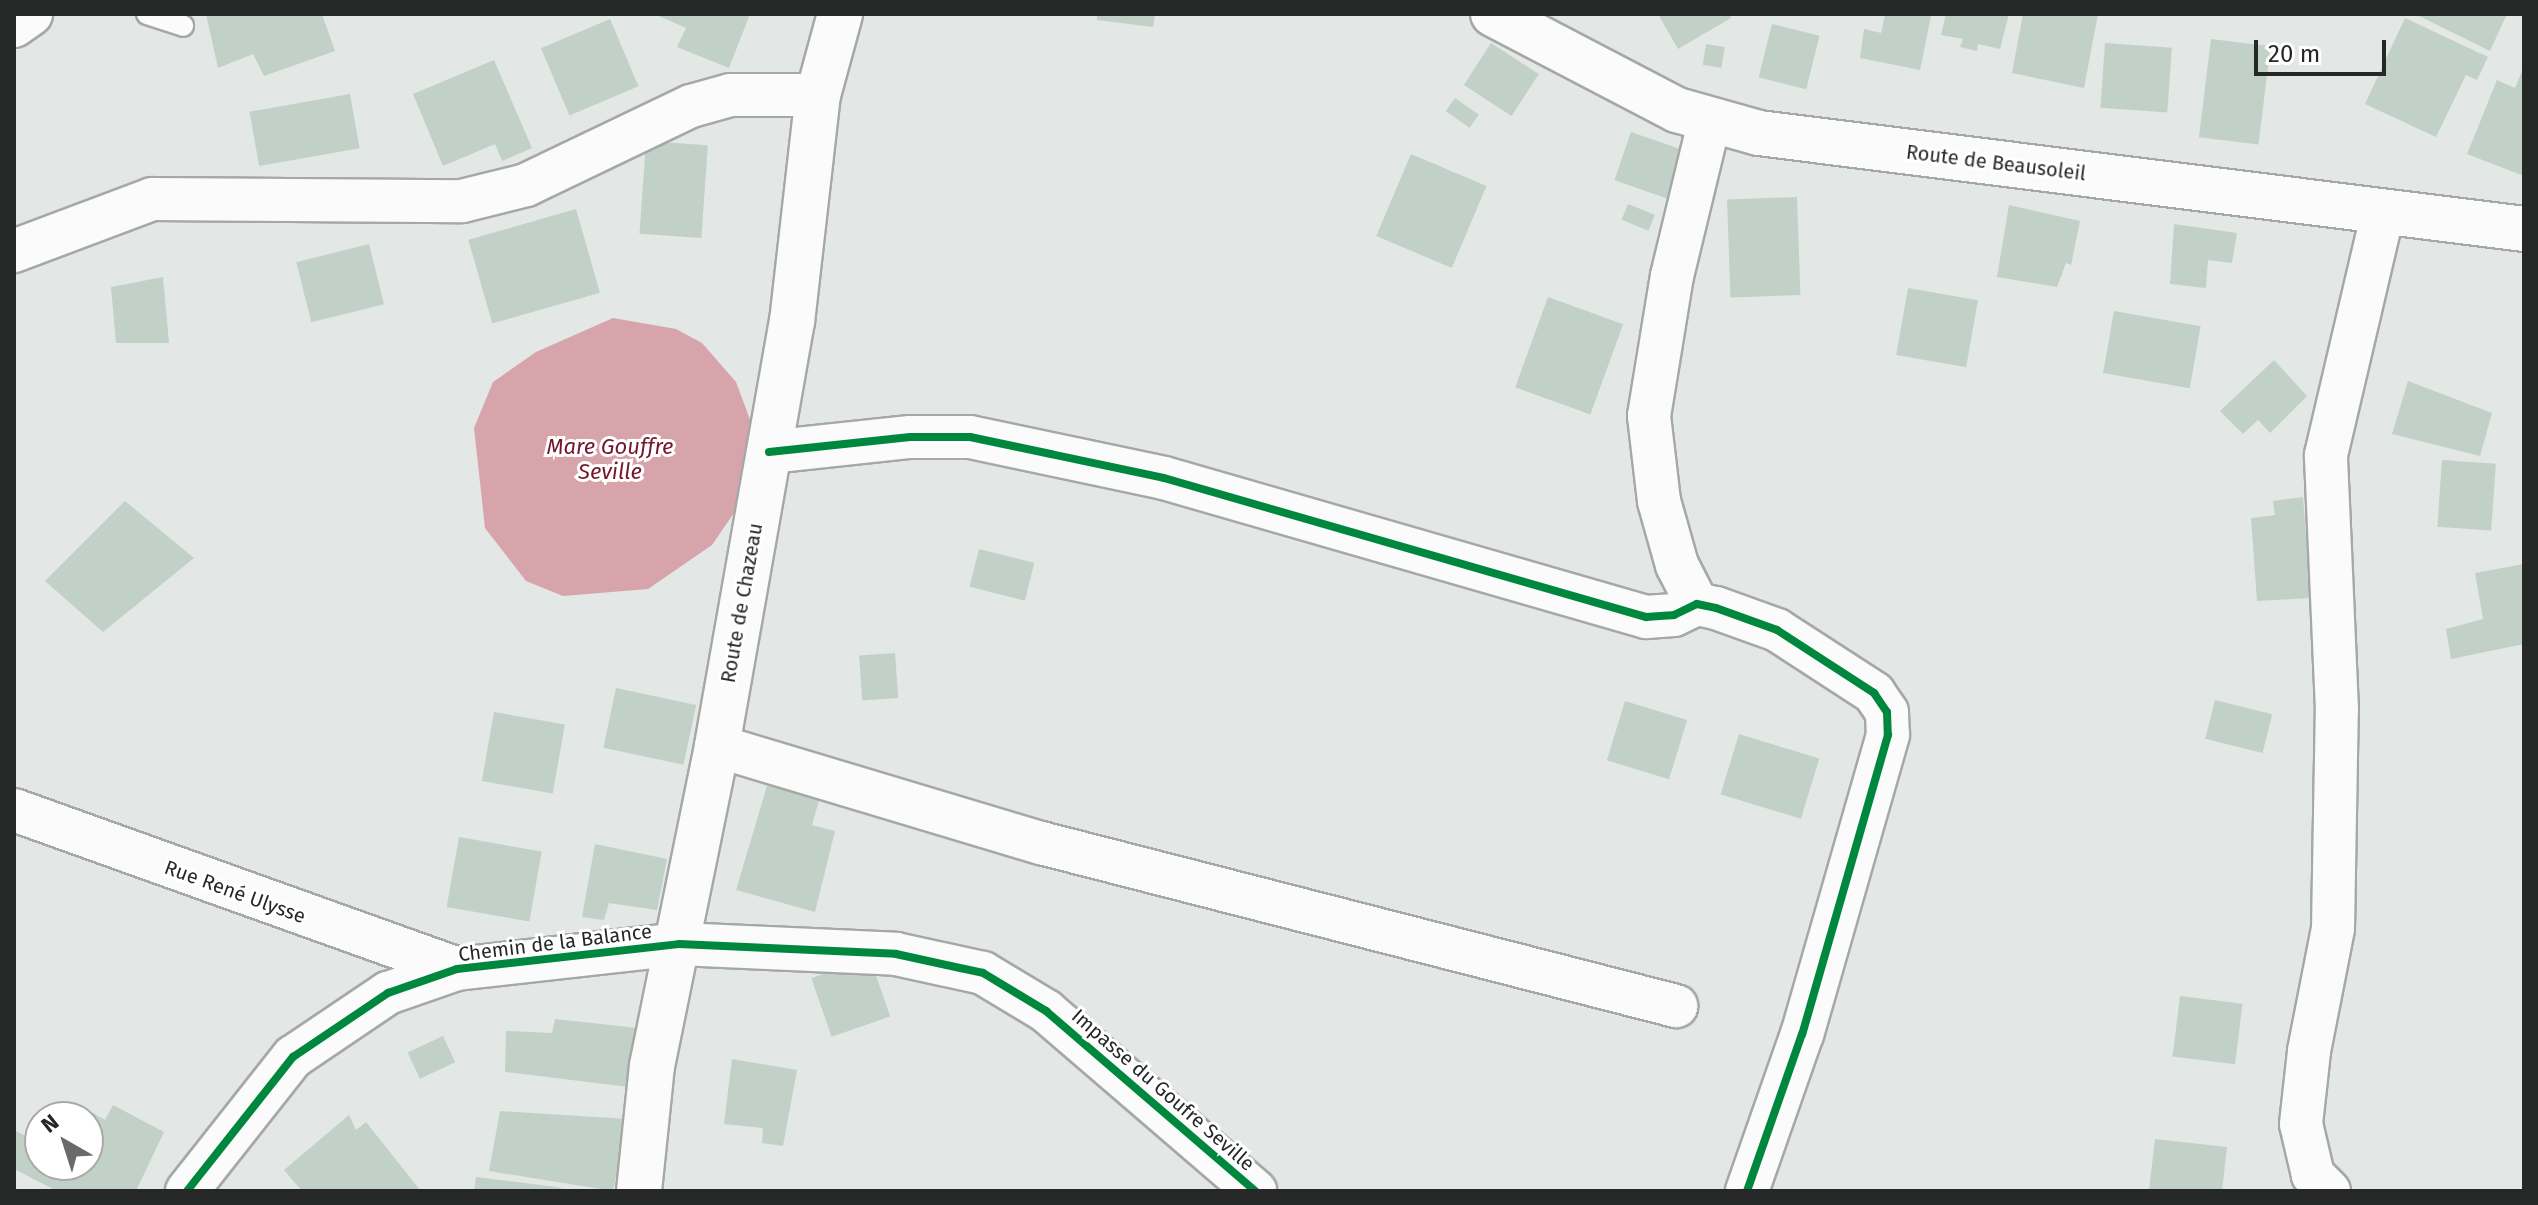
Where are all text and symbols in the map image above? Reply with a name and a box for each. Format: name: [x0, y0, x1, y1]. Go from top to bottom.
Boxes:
scale bar: [2258, 24, 2390, 74]
text: 20 m: [2268, 40, 2320, 68]
street label: Route de Beausoleil: [1905, 140, 2087, 186]
water label: Mare Gouffre Seville: [546, 433, 674, 484]
street label: Route de Chazeau: [716, 521, 768, 685]
street label: Rue René Ulysse: [161, 855, 309, 929]
street label: Chemin de la Balance: [457, 919, 653, 967]
street label: Impasse du Goufre Seville: [1067, 1004, 1259, 1176]
north arrow: [24, 1101, 104, 1181]
text: N: [36, 1108, 64, 1139]

